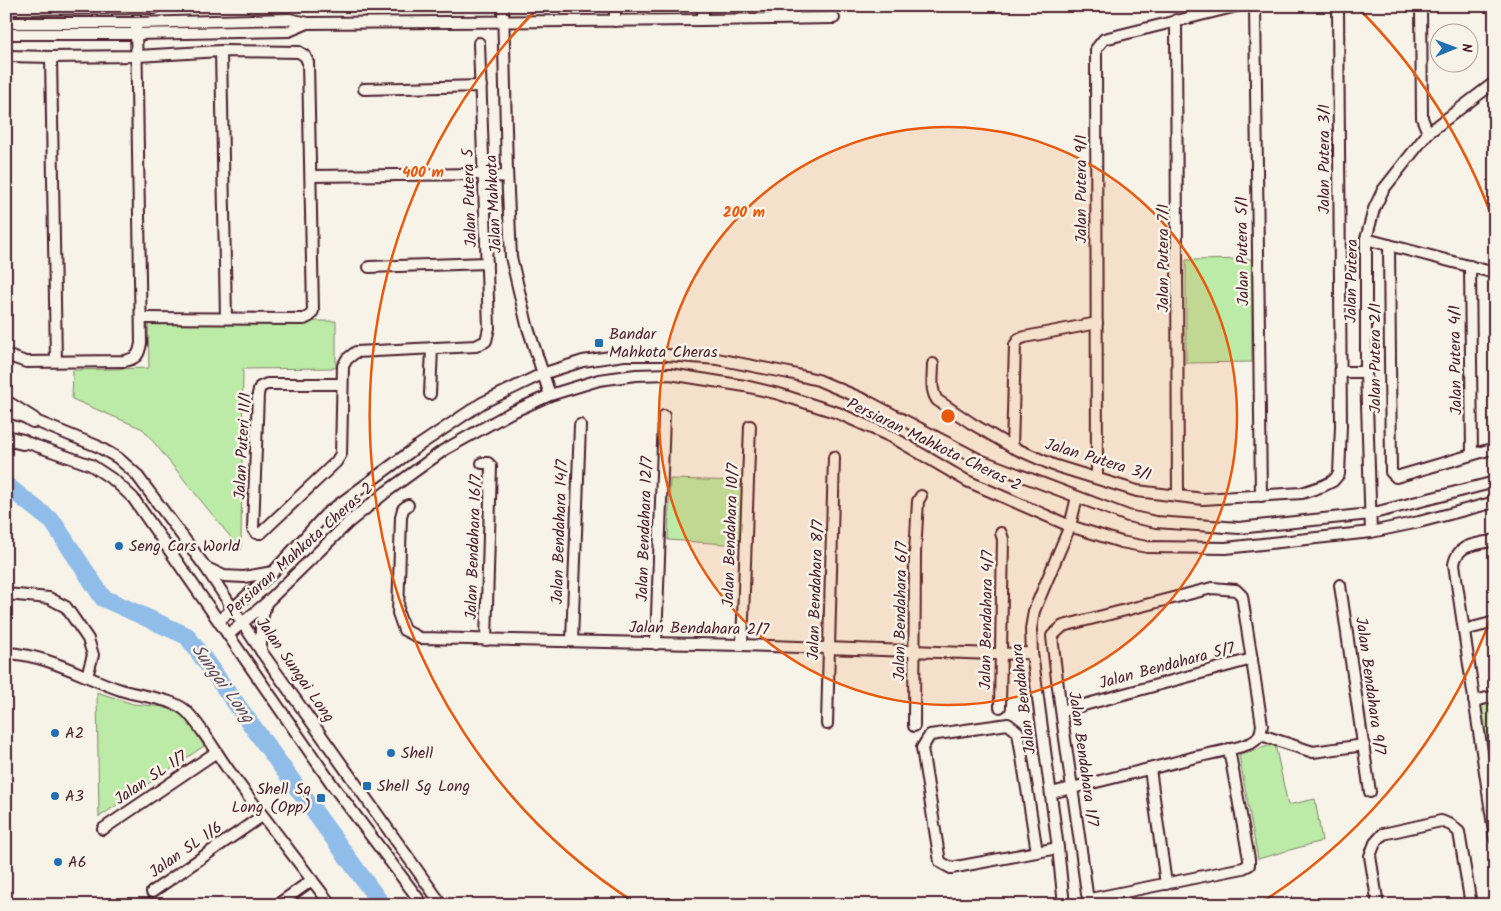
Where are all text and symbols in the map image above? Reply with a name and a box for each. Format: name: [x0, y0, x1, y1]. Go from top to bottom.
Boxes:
north arrow: [1428, 22, 1478, 72]
text: N: [1455, 43, 1477, 53]
street label: Jalan Putera 3/1: [1312, 104, 1337, 214]
street label: Jalan Putera 9/1: [1069, 135, 1094, 243]
street label: Jalan Putera 5: [456, 147, 484, 248]
street label: Jalan Mahkota: [479, 154, 509, 254]
text: 400 m: [402, 161, 444, 185]
street label: Jalan Putera 5/1: [1230, 196, 1256, 306]
text: 200 m: [723, 201, 765, 225]
street label: Jalan Putera 7/1: [1151, 204, 1176, 312]
street label: Jalan Putera: [1339, 239, 1365, 323]
street label: Jalan Putera 2/1: [1363, 303, 1388, 413]
street label: Jalan Putera 4/1: [1443, 305, 1469, 415]
place label: Bandar Mahkota Cheras: [609, 322, 718, 365]
marker: Bandar Mahkota Cheras: [593, 337, 605, 349]
street label: Jalan Puteri 11/1: [228, 392, 258, 500]
street label: Persiaran Mahkota Cheras 2: [843, 392, 1025, 498]
centre of rings: [939, 407, 957, 425]
street label: Jalan Putera 3/1: [1042, 432, 1154, 488]
street label: Jalan Bendahara 12/7: [630, 455, 660, 602]
street label: Jalan Bendahara 14/7: [545, 459, 575, 605]
street label: Jalan Bendahara 10/7: [716, 462, 746, 607]
street label: Jalan Bendahara 16/7: [459, 473, 489, 620]
street label: Persiaran Mahkota Cheras 2: [221, 477, 379, 623]
street label: Jalan Bendahara 8/7: [801, 519, 831, 661]
place label: Seng Cars World: [129, 534, 241, 559]
marker: Seng Cars World: [113, 540, 125, 552]
street label: Jalan Bendahara 6/7: [887, 540, 915, 681]
street label: Jalan Bendahara 4/7: [973, 549, 1001, 690]
street label: Jalan Sungai Long: [249, 612, 341, 728]
street label: Jalan Bendahara 2/7: [629, 615, 770, 643]
street label: Jalan Bendahara 9/7: [1348, 615, 1392, 757]
street label: Jalan Bendahara 5/7: [1096, 636, 1238, 696]
water label: Sungai Long: [183, 638, 262, 731]
street label: Jalan Bendahara: [1005, 642, 1043, 756]
street label: Jalan Bendahara 1/7: [1061, 690, 1105, 829]
place label: A2: [65, 721, 84, 746]
marker: A2: [49, 727, 61, 739]
place label: Shell: [401, 741, 433, 766]
street label: Jalan SL 1/7: [110, 744, 193, 812]
marker: Shell: [385, 747, 397, 759]
place label: Shell Sg Long: [377, 774, 470, 799]
place label: Shell Sg Long (Opp): [232, 777, 311, 820]
marker: Shell Sg Long: [361, 780, 373, 792]
place label: A3: [65, 784, 84, 809]
marker: A3: [49, 790, 61, 802]
marker: Shell Sg Long (Opp): [315, 792, 327, 804]
street label: Jalan SL 1/6: [144, 816, 228, 884]
place label: A6: [68, 850, 87, 875]
marker: A6: [52, 856, 64, 868]

